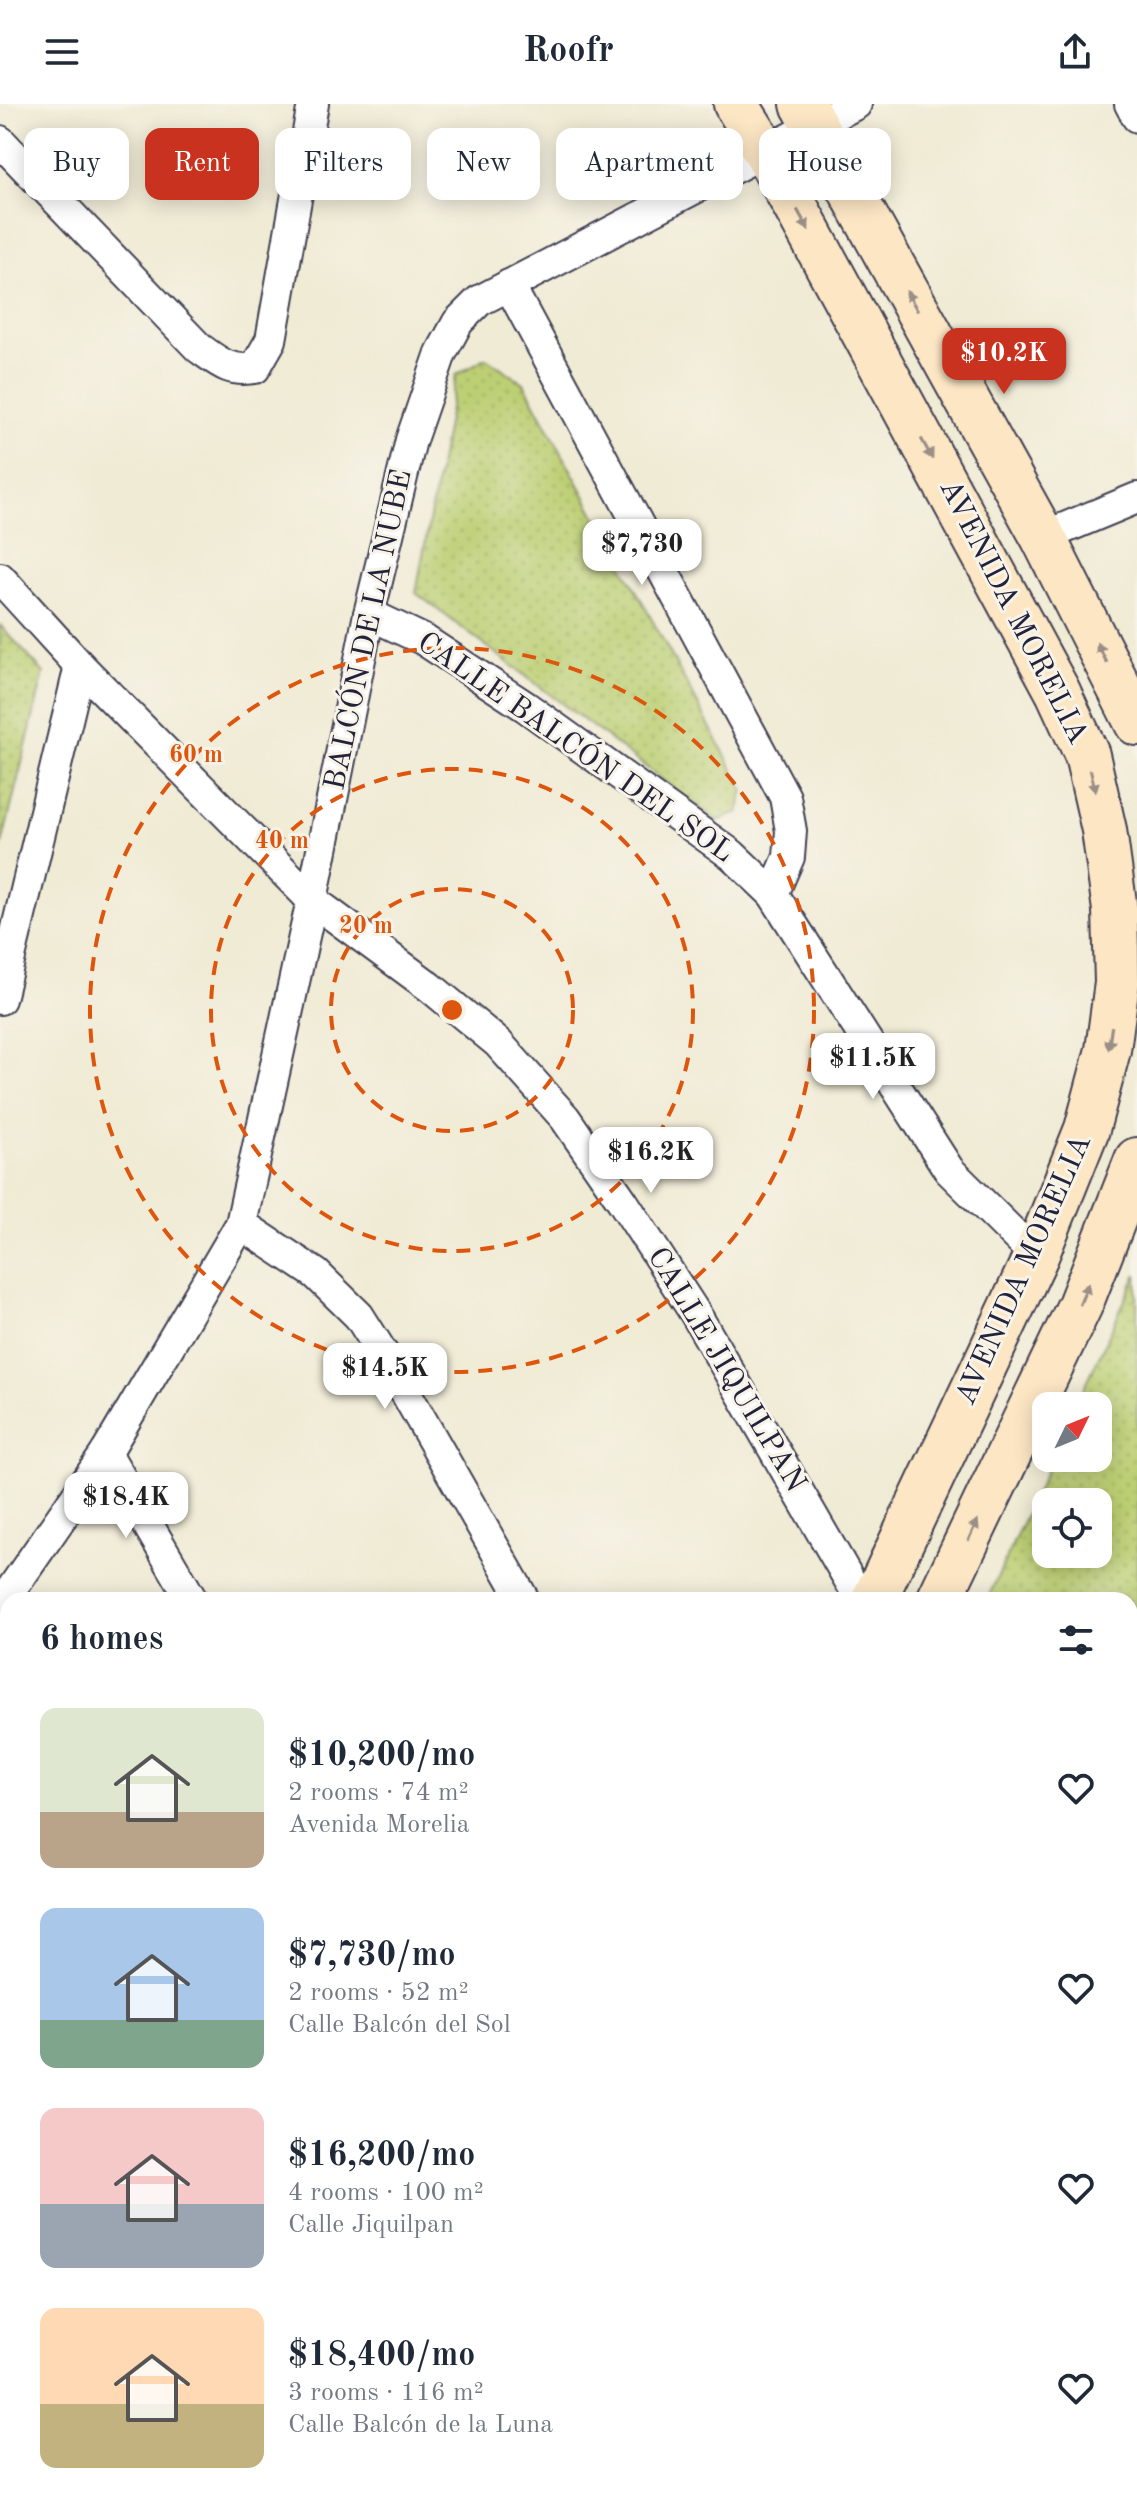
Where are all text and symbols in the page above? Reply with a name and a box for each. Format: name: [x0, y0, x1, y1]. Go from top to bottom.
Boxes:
icon: menu: [40, 30, 84, 74]
icon: share: [1053, 30, 1097, 74]
text: Roofr: [523, 34, 614, 70]
chip: Buy: [24, 128, 129, 200]
chip: Rent: [145, 128, 259, 200]
chip: Filters: [275, 128, 411, 200]
chip: New: [427, 128, 540, 200]
chip: Apartment: [556, 128, 743, 200]
chip: House: [759, 128, 891, 200]
one-way arrow: [796, 209, 810, 231]
one-way arrow: [905, 290, 919, 312]
pin: $10.2K: [939, 328, 1069, 396]
text: $10.2K: [960, 341, 1048, 367]
one-way arrow: [921, 437, 934, 460]
street label: BALCÓN DE LA NUBE: [315, 466, 418, 793]
street label: AVENIDA MORELIA: [933, 475, 1093, 749]
pin: $7,730: [577, 519, 707, 587]
text: $7,730: [601, 532, 683, 558]
street label: CALLE BALCÓN DEL SOL: [411, 623, 741, 869]
one-way arrow: [1095, 641, 1109, 664]
text: 60 m: [169, 744, 223, 768]
one-way arrow: [1087, 768, 1100, 793]
text: 40 m: [255, 830, 309, 854]
text: 20 m: [339, 915, 393, 939]
centre of rings: [438, 996, 466, 1024]
one-way arrow: [1103, 1026, 1116, 1051]
pin: $11.5K: [808, 1033, 938, 1101]
text: $11.5K: [829, 1046, 917, 1072]
pin: $16.2K: [586, 1127, 716, 1195]
street label: AVENIDA MORELIA: [951, 1130, 1097, 1410]
text: $16.2K: [607, 1140, 695, 1166]
street label: CALLE JIQUILPAN: [641, 1243, 811, 1497]
one-way arrow: [1077, 1282, 1090, 1306]
pin: $14.5K: [320, 1343, 450, 1411]
text: $14.5K: [341, 1356, 429, 1382]
north arrow: [1032, 1392, 1112, 1472]
map controls: [1032, 1392, 1112, 1568]
pin: $18.4K: [61, 1472, 191, 1540]
text: $18.4K: [82, 1485, 170, 1511]
button: locate: [1032, 1488, 1112, 1568]
one-way arrow: [966, 1518, 980, 1541]
icon: filters: [1054, 1618, 1098, 1662]
text: 6 homes: [40, 1623, 163, 1657]
text: $10,200/mo: [288, 1739, 475, 1773]
icon: home: [104, 1740, 200, 1836]
icon: heart: [1054, 1766, 1098, 1810]
text: 2 rooms · 74 m²: [288, 1780, 469, 1806]
text: Avenida Morelia: [288, 1812, 470, 1838]
text: $7,730/mo: [288, 1939, 456, 1973]
icon: home: [104, 1940, 200, 2036]
icon: heart: [1054, 1966, 1098, 2010]
text: 2 rooms · 52 m²: [288, 1980, 469, 2006]
text: Calle Balcón del Sol: [288, 2012, 511, 2038]
text: $16,200/mo: [288, 2139, 475, 2173]
icon: home: [104, 2140, 200, 2236]
icon: heart: [1054, 2166, 1098, 2210]
text: 4 rooms · 100 m²: [288, 2180, 484, 2206]
text: Calle Jiquilpan: [288, 2212, 454, 2238]
text: $18,400/mo: [288, 2339, 475, 2373]
icon: home: [104, 2340, 200, 2436]
icon: heart: [1054, 2366, 1098, 2410]
text: 3 rooms · 116 m²: [288, 2380, 484, 2406]
text: Calle Balcón de la Luna: [288, 2412, 553, 2438]

